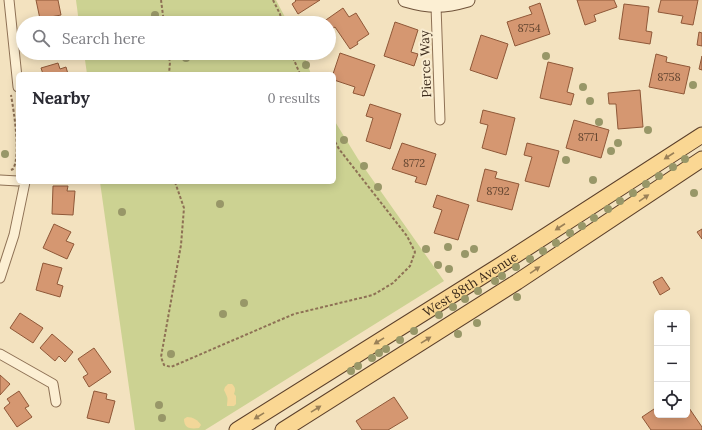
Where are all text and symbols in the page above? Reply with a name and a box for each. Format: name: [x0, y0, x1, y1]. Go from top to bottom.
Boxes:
search box: [16, 16, 336, 60]
house number: 8754: [517, 21, 541, 35]
icon: search: [30, 27, 52, 49]
text: Search here: [62, 29, 145, 48]
street label: Pierce Way: [416, 30, 435, 98]
house number: 8758: [657, 70, 681, 84]
text: Nearby: [32, 87, 90, 109]
text: 0 results: [268, 90, 320, 107]
house number: 8771: [578, 130, 598, 144]
one-way arrow: [664, 152, 675, 160]
house number: 8772: [403, 156, 425, 170]
house number: 8792: [486, 184, 510, 198]
one-way arrow: [639, 194, 649, 202]
one-way arrow: [554, 223, 566, 230]
street label: West 88th Avenue: [420, 248, 521, 321]
one-way arrow: [530, 266, 541, 274]
map controls: [654, 310, 690, 418]
button: +: [654, 310, 690, 346]
one-way arrow: [420, 336, 432, 343]
one-way arrow: [374, 337, 384, 345]
button: −: [654, 346, 690, 382]
button: locate: [654, 382, 690, 418]
one-way arrow: [311, 405, 321, 413]
one-way arrow: [254, 412, 264, 420]

